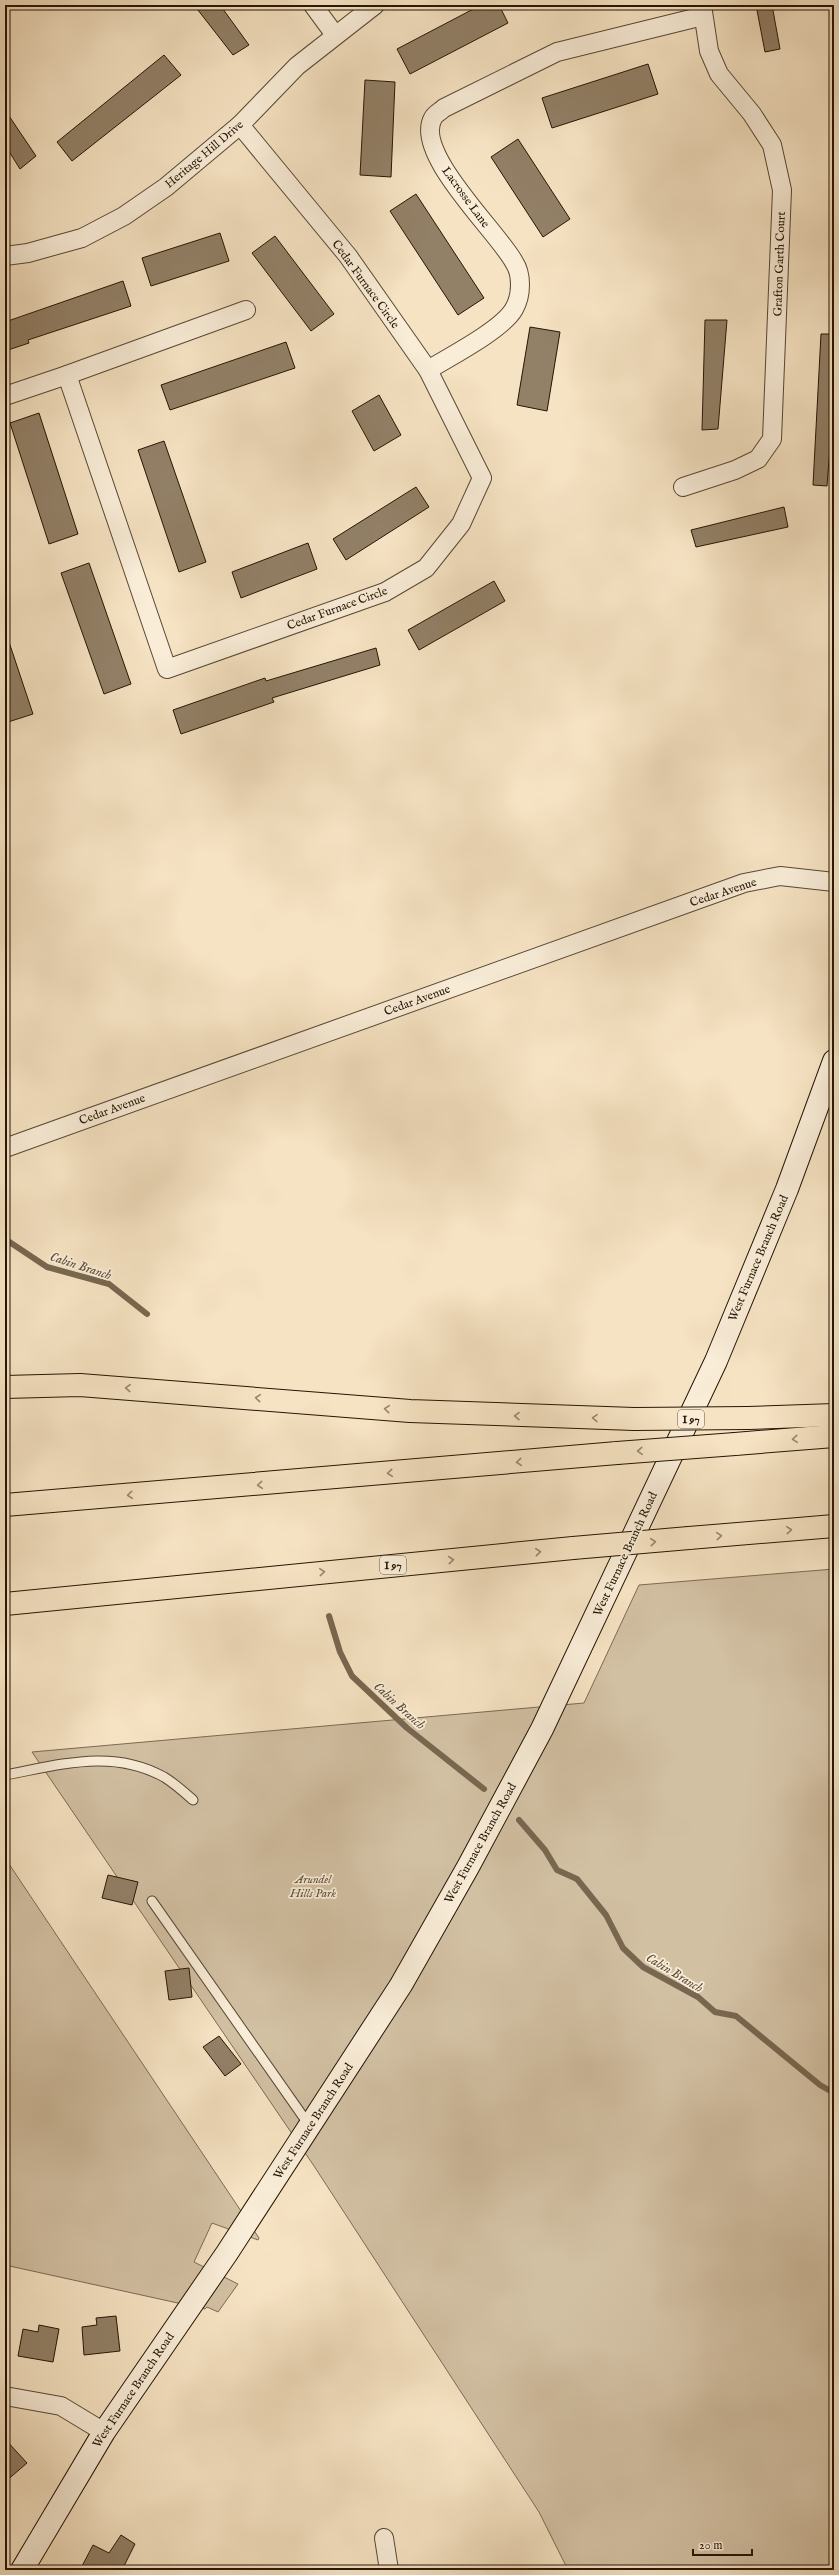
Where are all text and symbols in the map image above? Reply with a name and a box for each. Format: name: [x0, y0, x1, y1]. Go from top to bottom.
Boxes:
street label: Heritage Hill Drive: [162, 117, 247, 192]
street label: Lacrosse Lane: [438, 164, 493, 231]
street label: Grafton Garth Court: [770, 211, 789, 317]
street label: Cedar Furnace Circle: [328, 237, 403, 332]
street label: Cedar Furnace Circle: [285, 583, 390, 634]
street label: Cedar Avenue: [688, 874, 759, 910]
street label: Cedar Avenue: [382, 981, 453, 1019]
street label: Cedar Avenue: [77, 1090, 148, 1128]
street label: West Furnace Branch Road: [725, 1192, 792, 1324]
water label: Cabin Branch: [48, 1249, 114, 1284]
one-way arrow: [125, 1383, 131, 1392]
one-way arrow: [255, 1394, 261, 1403]
one-way arrow: [384, 1405, 390, 1414]
road number: I 97: [678, 1410, 704, 1428]
one-way arrow: [514, 1412, 520, 1420]
one-way arrow: [592, 1414, 598, 1422]
one-way arrow: [792, 1434, 798, 1443]
one-way arrow: [637, 1447, 643, 1456]
one-way arrow: [516, 1457, 522, 1466]
one-way arrow: [387, 1469, 393, 1478]
one-way arrow: [257, 1480, 263, 1489]
street label: West Furnace Branch Road: [590, 1489, 661, 1619]
one-way arrow: [127, 1490, 133, 1499]
one-way arrow: [786, 1526, 792, 1535]
one-way arrow: [716, 1532, 723, 1541]
one-way arrow: [650, 1537, 656, 1546]
one-way arrow: [535, 1547, 541, 1556]
one-way arrow: [448, 1555, 454, 1564]
road number: I 97: [380, 1556, 406, 1574]
one-way arrow: [319, 1567, 325, 1576]
water label: Cabin Branch: [370, 1679, 429, 1734]
street label: West Furnace Branch Road: [441, 1780, 520, 1906]
park label: Arundel Hills Park: [289, 1872, 336, 1901]
water label: Cabin Branch: [643, 1950, 706, 1997]
street label: West Furnace Branch Road: [270, 2060, 357, 2182]
street label: West Furnace Branch Road: [89, 2329, 178, 2451]
scale bar: [693, 2531, 752, 2557]
text: 20 m: [699, 2538, 722, 2553]

